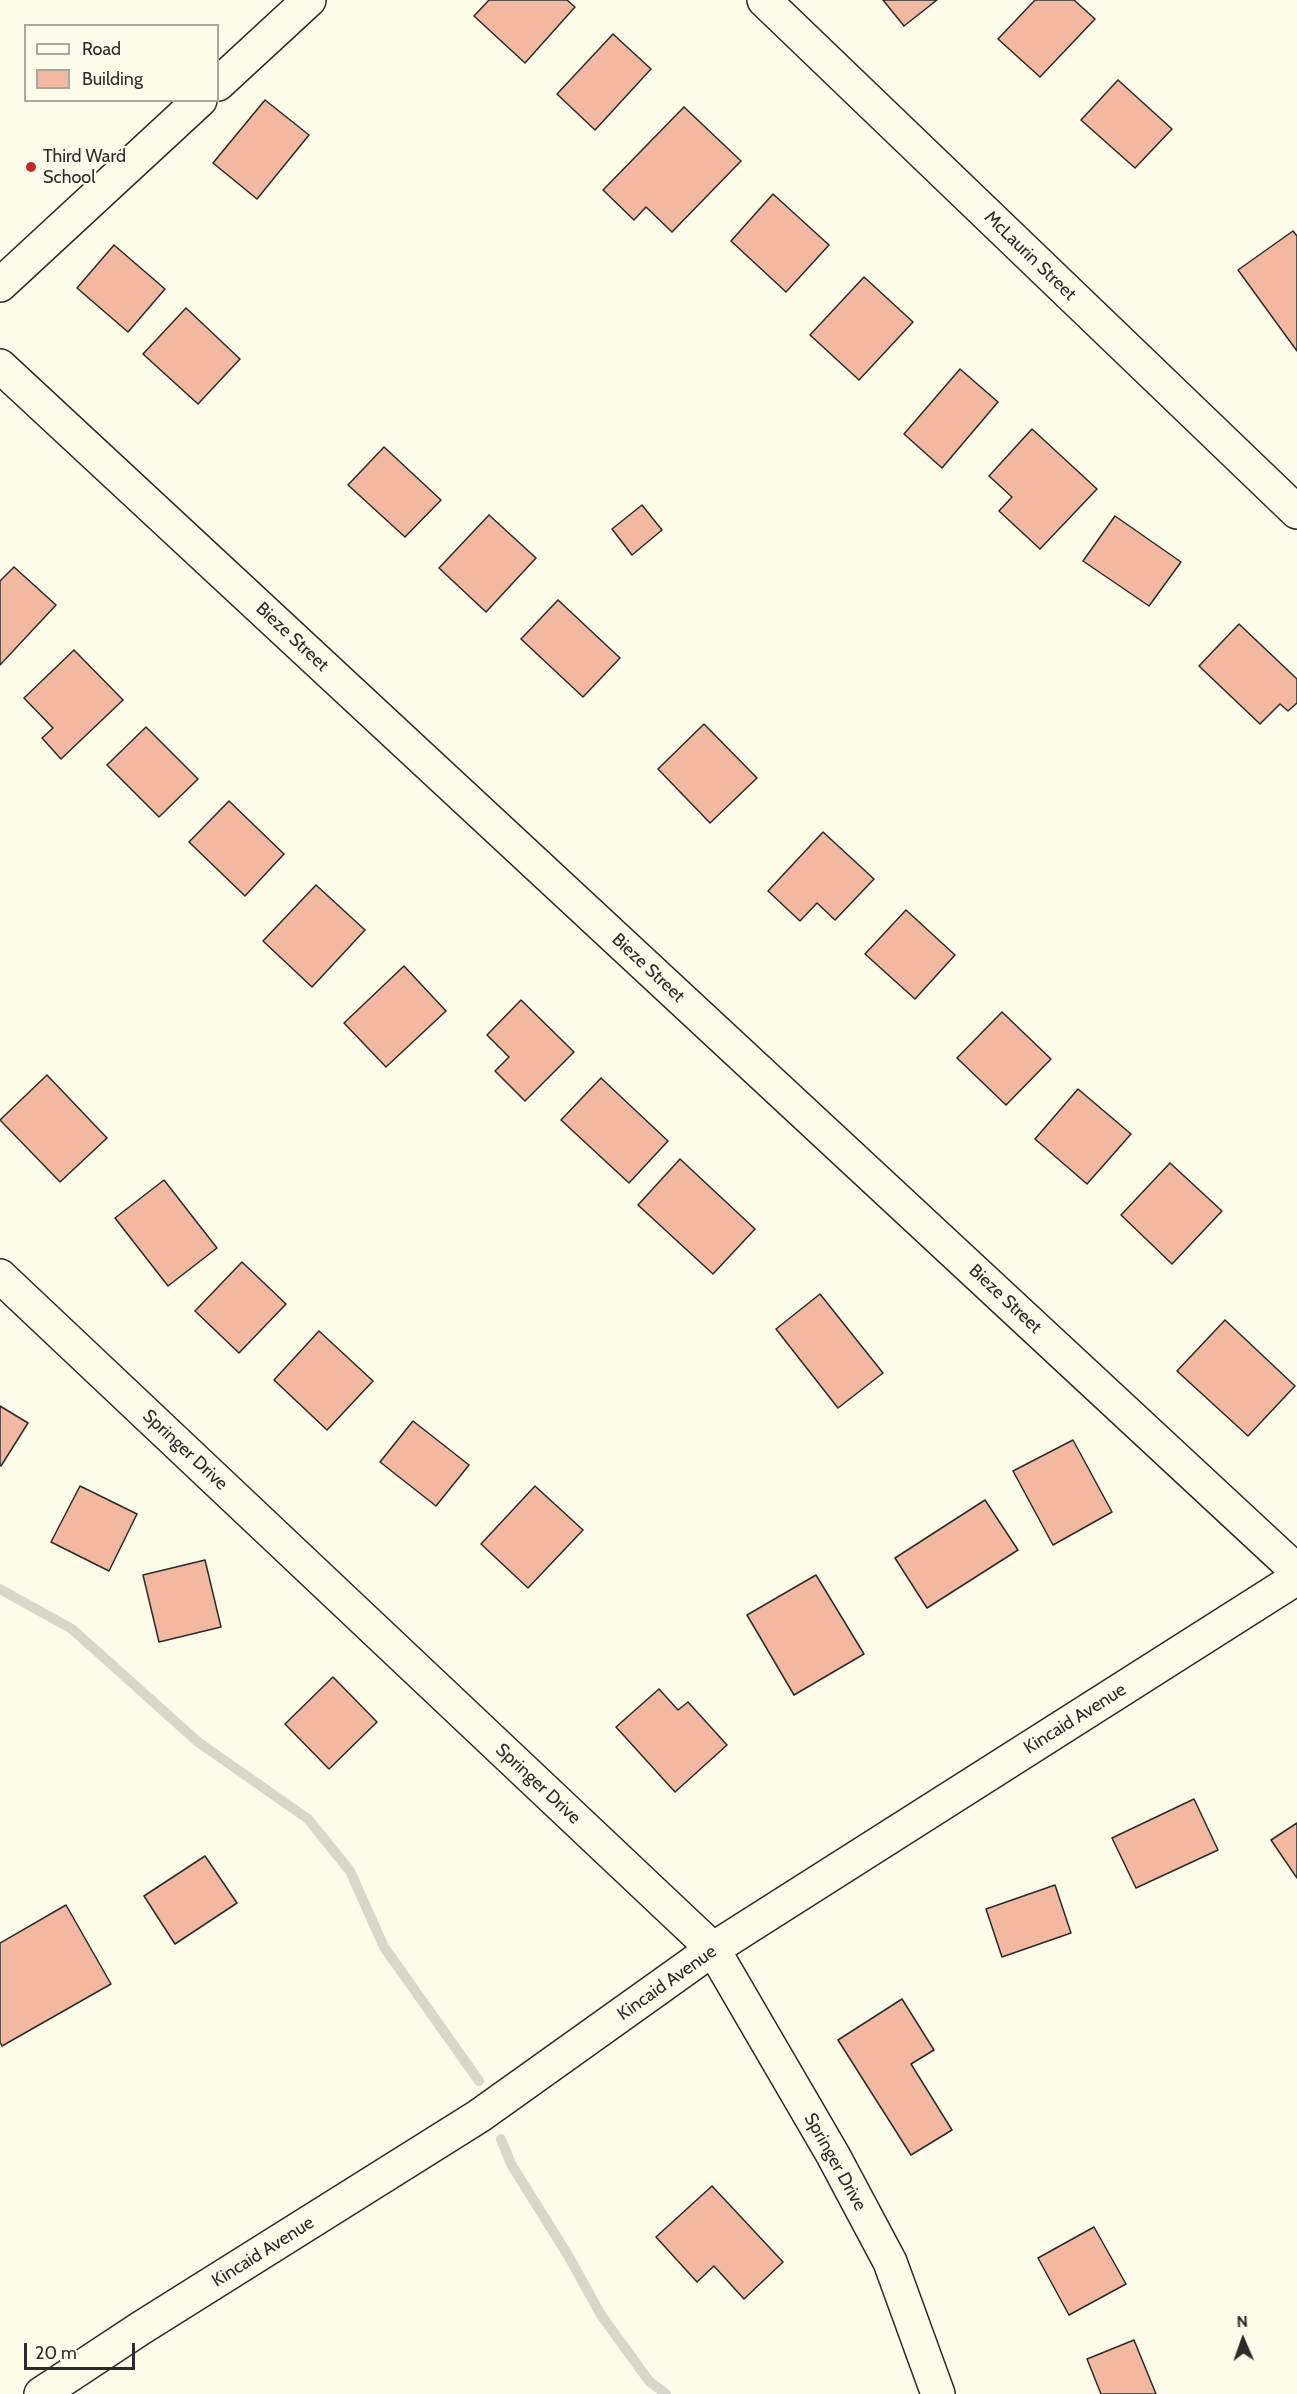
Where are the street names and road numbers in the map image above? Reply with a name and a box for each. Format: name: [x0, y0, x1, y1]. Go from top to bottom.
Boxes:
street label: McLaurin Street: [980, 207, 1080, 305]
street label: Bieze Street: [251, 598, 333, 676]
street label: Bieze Street: [607, 929, 689, 1007]
street label: Bieze Street: [964, 1260, 1046, 1338]
street label: Springer Drive: [138, 1405, 232, 1495]
street label: Kincaid Avenue: [1020, 1679, 1130, 1759]
street label: Springer Drive: [491, 1739, 585, 1829]
street label: Kincaid Avenue: [613, 1941, 721, 2025]
street label: Springer Drive: [799, 2109, 871, 2215]
street label: Kincaid Avenue: [208, 2212, 318, 2292]

